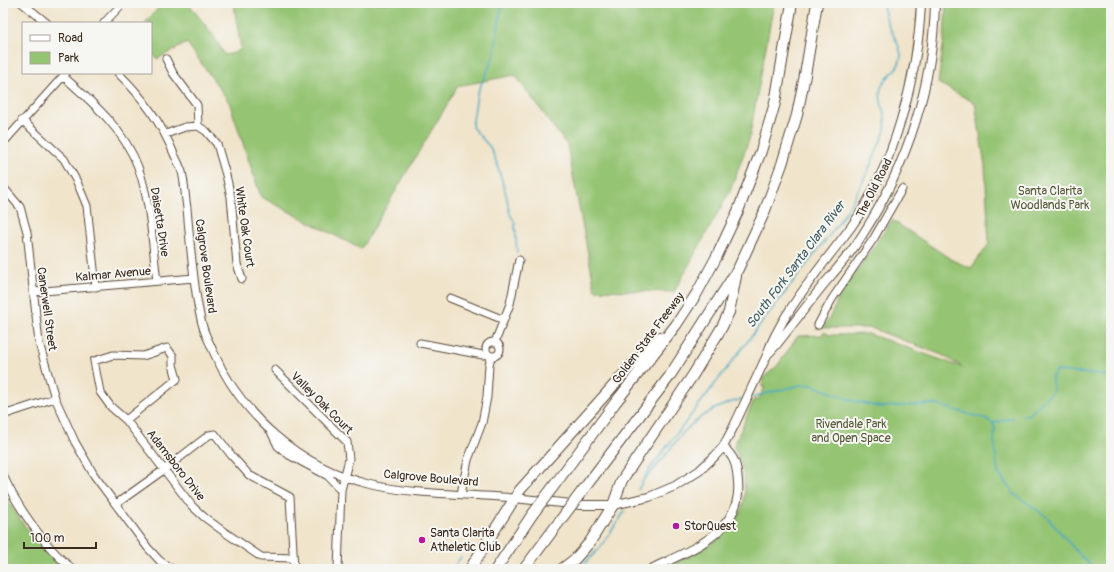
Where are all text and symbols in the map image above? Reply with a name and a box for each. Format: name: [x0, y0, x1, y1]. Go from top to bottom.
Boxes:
legend: [22, 22, 152, 74]
text: Road: [58, 31, 83, 46]
text: Park: [58, 51, 79, 66]
street label: The Old Road: [853, 156, 896, 220]
park label: Santa Clarita Woodlands Park: [1011, 184, 1089, 213]
street label: Daisetta Drive: [147, 186, 172, 258]
street label: White Oak Court: [231, 186, 258, 269]
water label: South Fork Santa Clara River: [743, 196, 850, 331]
street label: Calgrove Boulevard: [191, 218, 220, 314]
street label: Kalmar Avenue: [75, 264, 151, 285]
street label: Canerwell Street: [33, 266, 60, 352]
street label: Golden State Freeway: [609, 290, 688, 387]
street label: Valley Oak Court: [287, 369, 356, 438]
park label: Rivendale Park and Open Space: [811, 417, 891, 446]
street label: Adamsboro Drive: [143, 427, 208, 504]
street label: Calgrove Boulevard: [383, 467, 479, 490]
place label: StorQuest: [684, 519, 736, 534]
marker: StorQuest: [671, 521, 681, 531]
scale bar: [24, 524, 96, 550]
place label: Santa Clarita Atheletic Club: [430, 526, 501, 555]
text: 100 m: [30, 531, 65, 546]
marker: Santa Clarita Atheletic Club: [417, 535, 427, 545]

